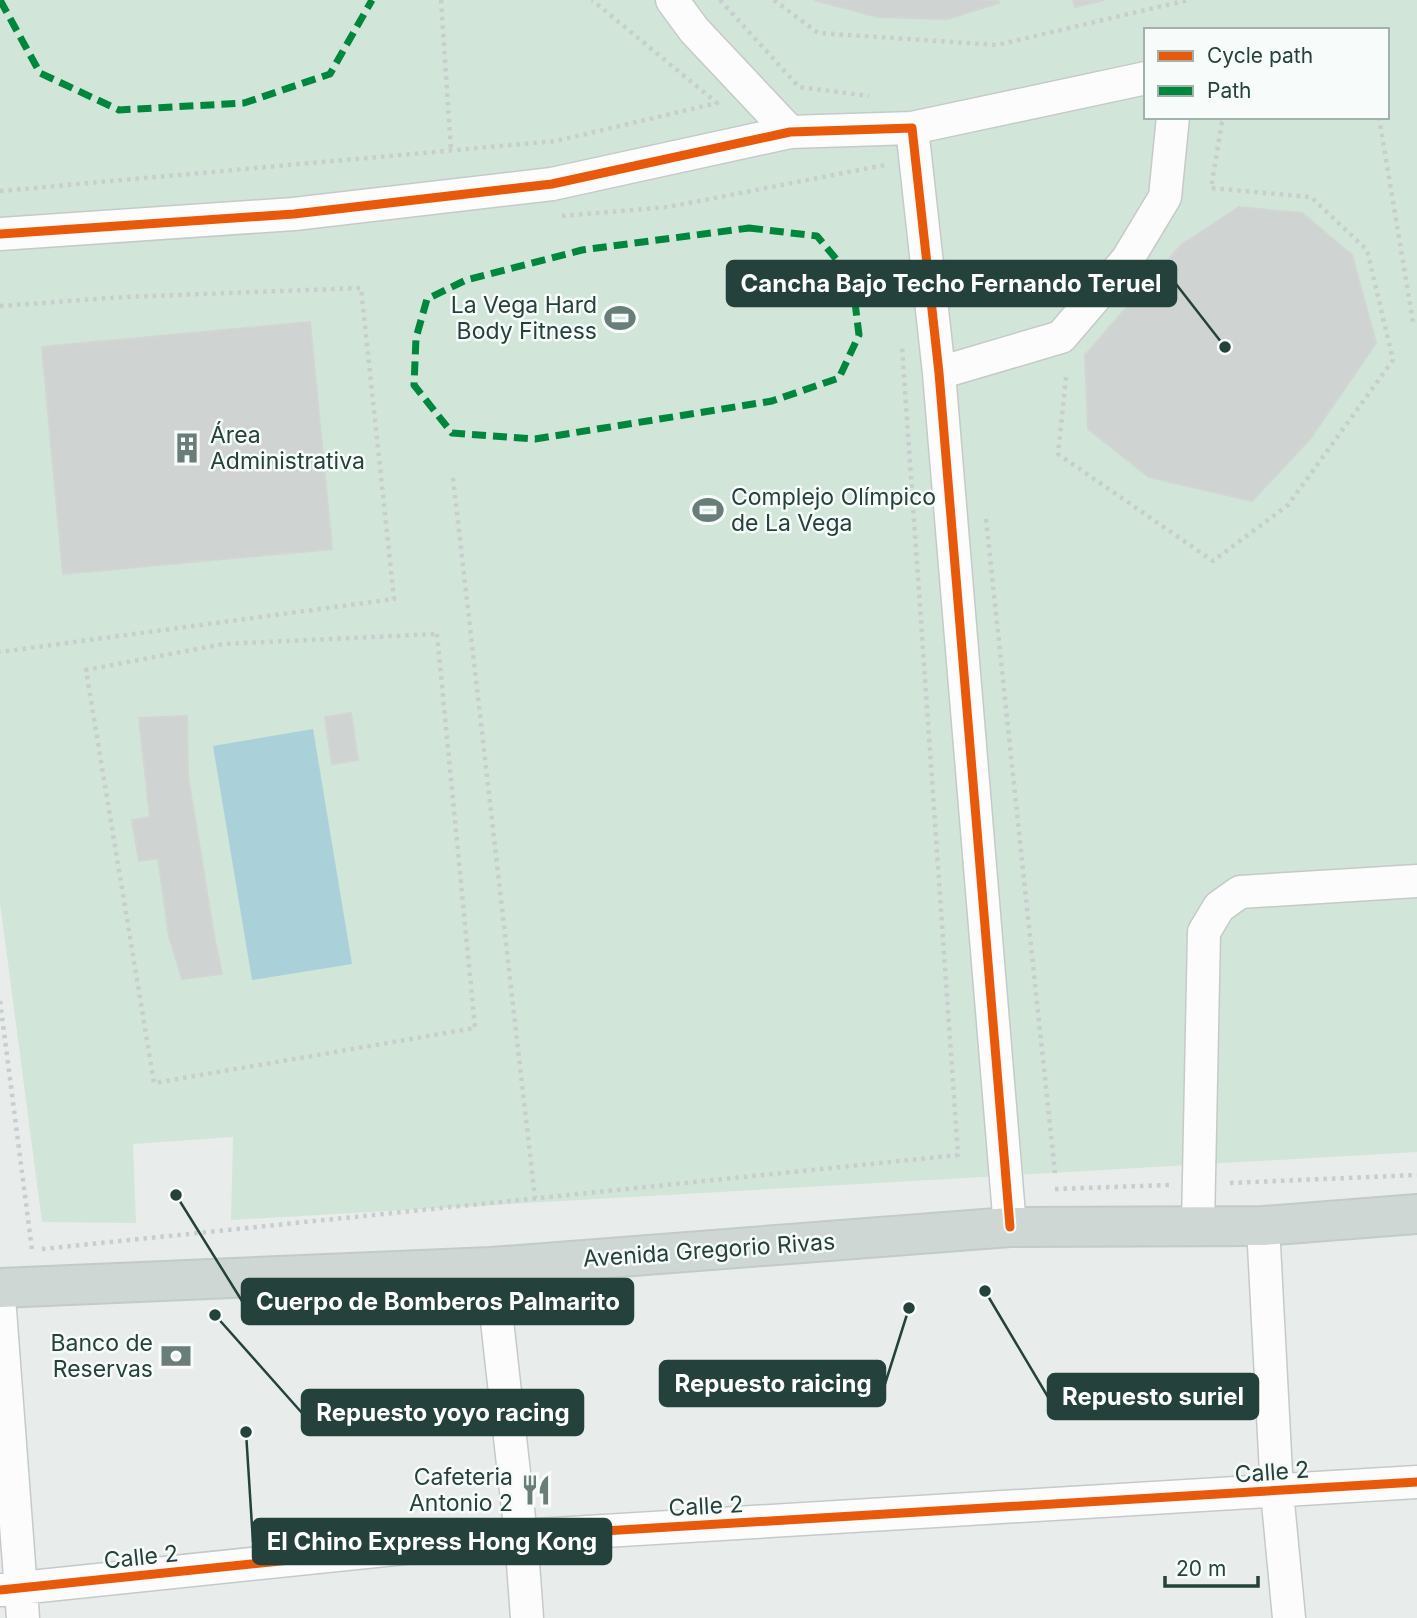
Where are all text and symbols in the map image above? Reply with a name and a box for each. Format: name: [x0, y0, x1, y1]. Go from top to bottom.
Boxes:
legend: [1144, 28, 1389, 119]
text: Cycle path: [1207, 43, 1313, 68]
text: Path: [1207, 78, 1252, 103]
callout: Cancha Bajo Techo Fernando Teruel: [727, 261, 1176, 306]
text: Cancha Bajo Techo Fernando Teruel: [741, 269, 1161, 298]
place label: La Vega Hard Body Fitness: [451, 291, 597, 345]
sports icon: La Vega Hard Body Fitness: [603, 301, 637, 335]
place label: Área Administrativa: [210, 421, 365, 475]
building icon: Área Administrativa: [170, 431, 204, 465]
place label: Complejo Olímpico de La Vega: [731, 483, 936, 537]
sports icon: Complejo Olímpico de La Vega: [691, 493, 725, 527]
street label: Avenida Gregorio Rivas: [582, 1227, 836, 1273]
callout: Cuerpo de Bomberos Palmarito: [242, 1279, 633, 1324]
text: Cuerpo de Bomberos Palmarito: [256, 1287, 620, 1316]
place label: Banco de Reservas: [51, 1329, 153, 1383]
bank icon: Banco de Reservas: [159, 1339, 193, 1373]
callout: Repuesto raicing: [660, 1361, 885, 1406]
text: Repuesto raicing: [674, 1369, 872, 1398]
callout: Repuesto suriel: [1048, 1374, 1258, 1419]
text: Repuesto suriel: [1062, 1382, 1244, 1411]
callout: Repuesto yoyo racing: [302, 1390, 583, 1435]
text: Repuesto yoyo racing: [316, 1398, 570, 1427]
street label: Calle 2: [1234, 1455, 1310, 1489]
place label: Cafeteria Antonio 2: [409, 1463, 513, 1517]
restaurant icon: Cafeteria Antonio 2: [519, 1473, 553, 1507]
street label: Calle 2: [668, 1490, 744, 1522]
callout: El Chino Express Hong Kong: [253, 1519, 611, 1564]
text: El Chino Express Hong Kong: [267, 1527, 597, 1556]
street label: Calle 2: [102, 1539, 180, 1575]
scale bar: [1165, 1544, 1258, 1588]
text: 20 m: [1176, 1556, 1226, 1581]

